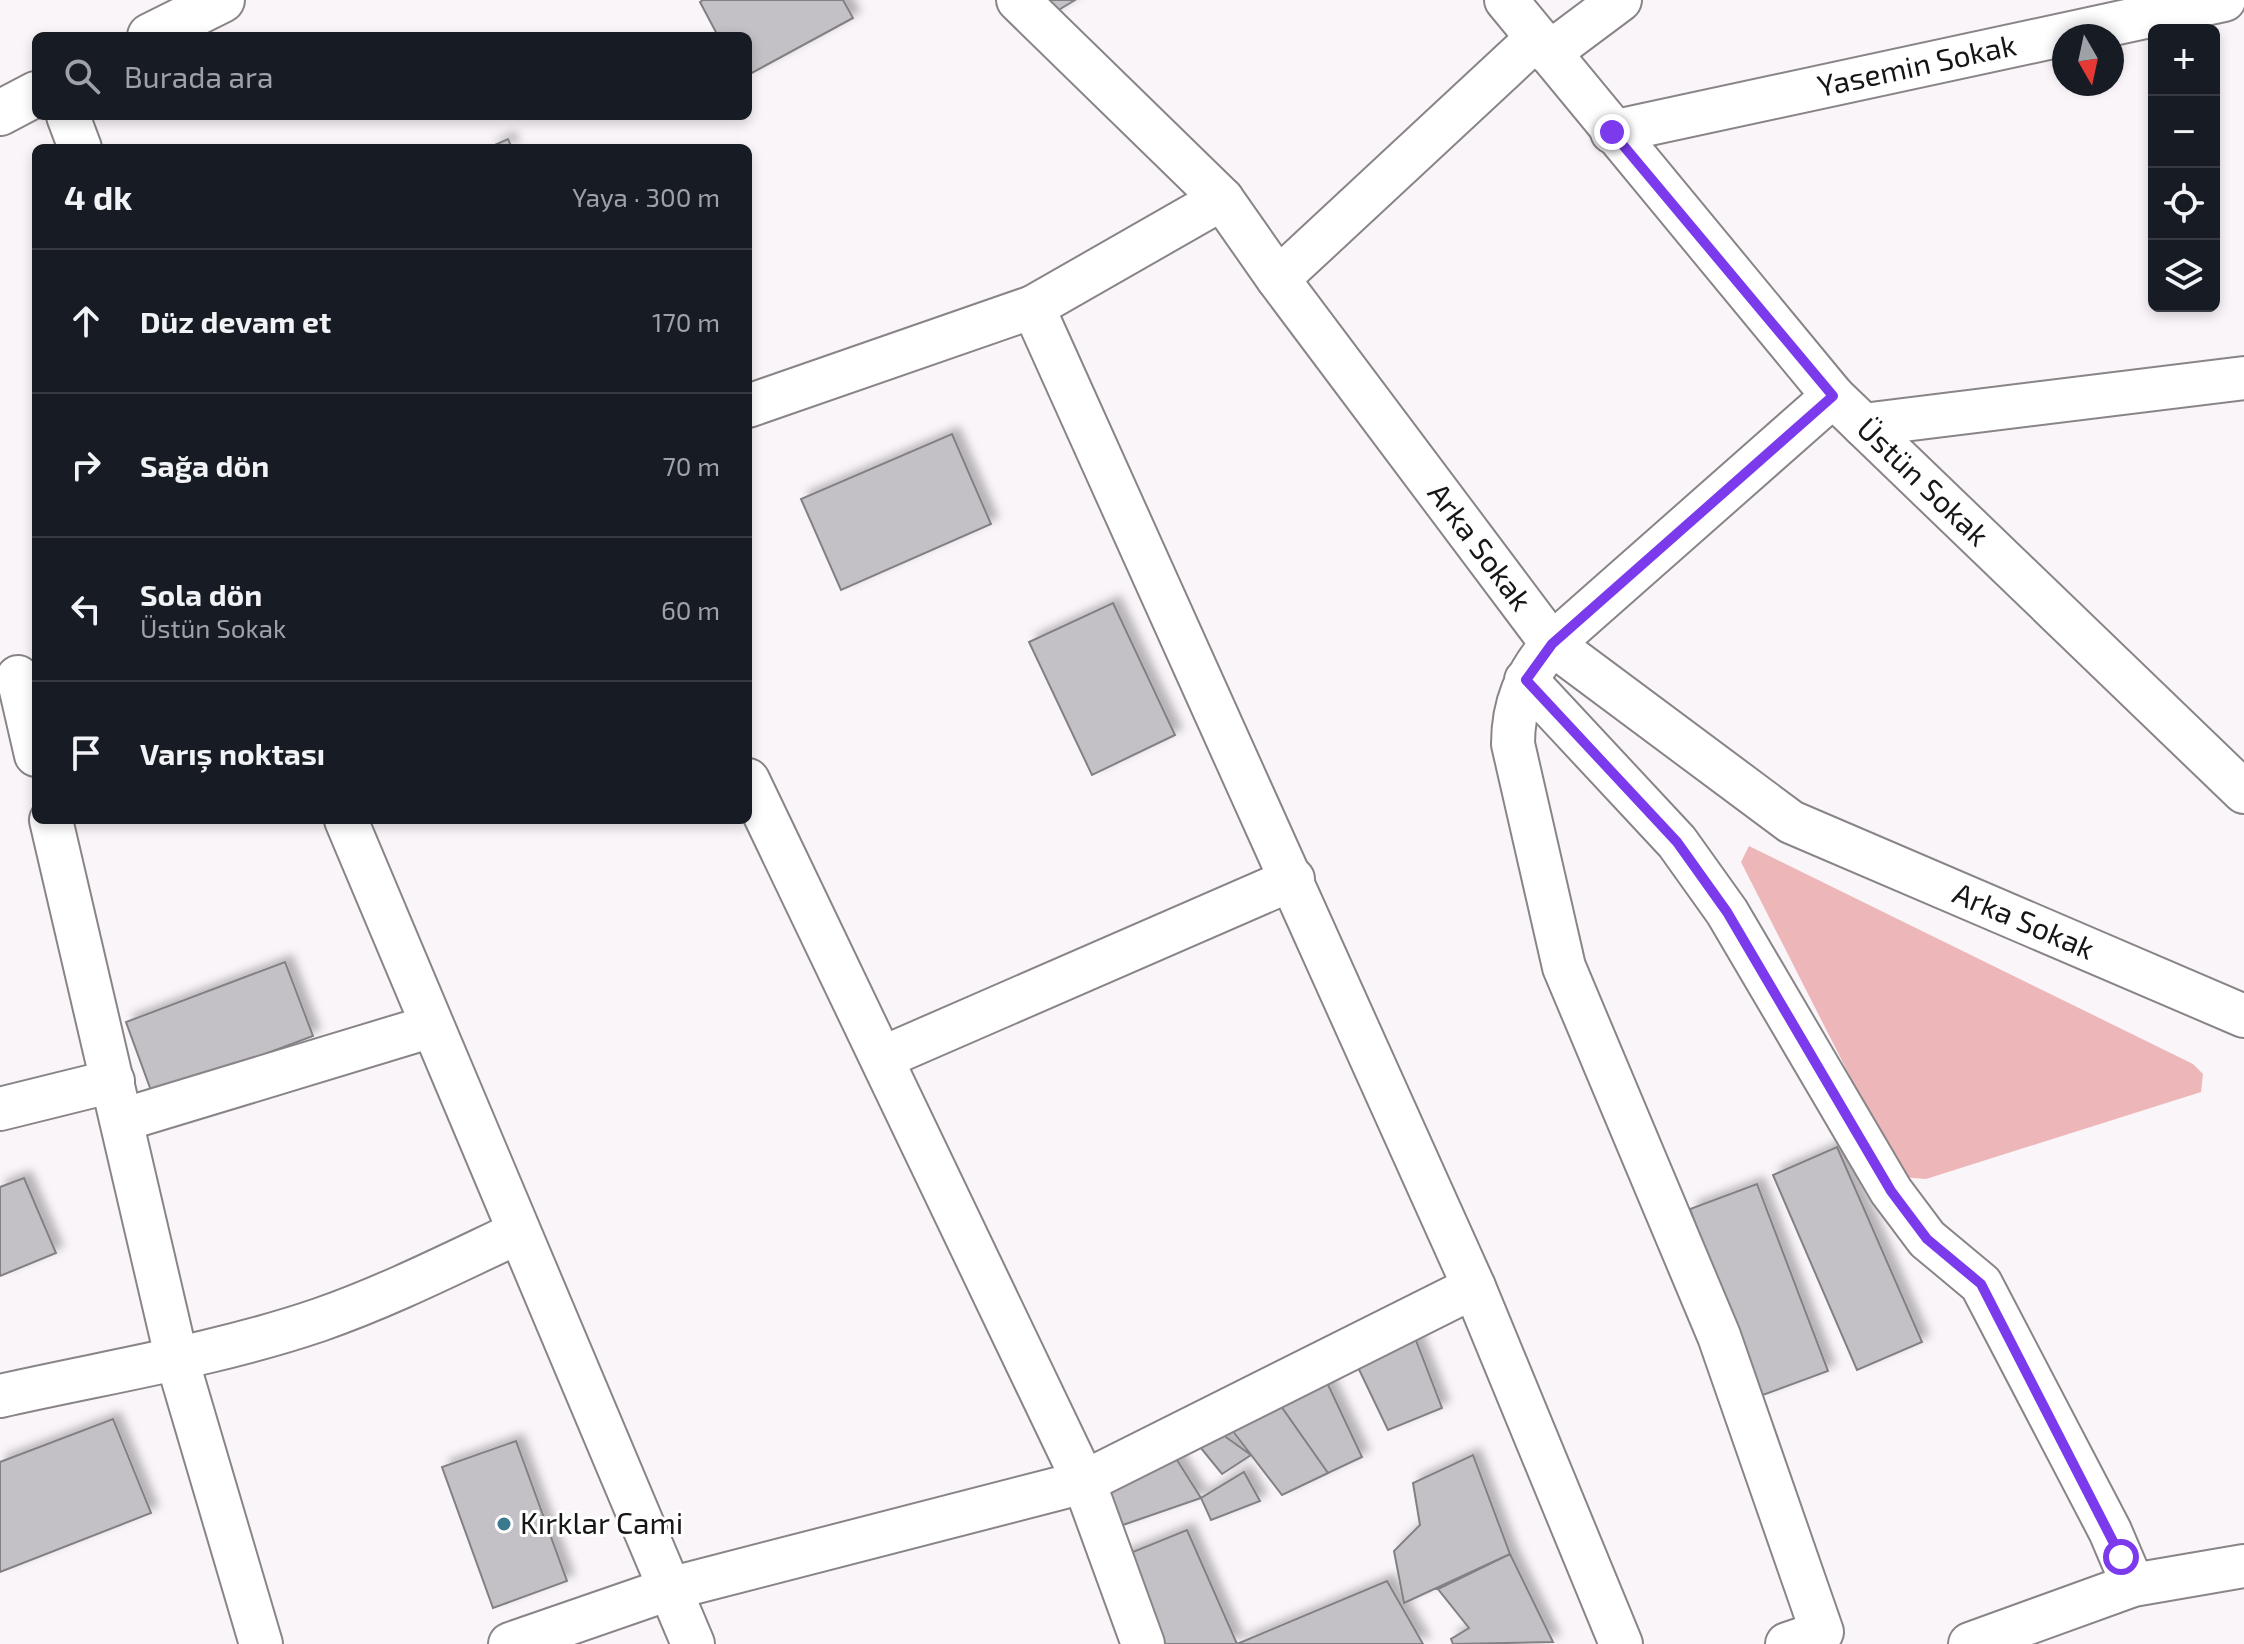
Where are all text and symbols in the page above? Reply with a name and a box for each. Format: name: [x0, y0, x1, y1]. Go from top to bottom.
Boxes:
north arrow: [2052, 24, 2124, 96]
map controls: [2148, 24, 2220, 312]
button: +: [2148, 24, 2220, 96]
street label: Yasemin Sokak: [1814, 25, 2019, 103]
search box: [32, 32, 752, 120]
icon: search: [60, 54, 104, 98]
text: Burada ara: [124, 58, 274, 94]
button: −: [2148, 96, 2220, 168]
route end: [1594, 114, 1630, 150]
button: locate: [2148, 168, 2220, 240]
text: 4 dk: [64, 176, 132, 217]
text: Yaya · 300 m: [572, 181, 720, 212]
button: layers: [2148, 240, 2220, 312]
icon: ahead: [64, 299, 108, 343]
text: Düz devam et: [140, 303, 331, 339]
text: 170 m: [652, 306, 720, 337]
street label: Üstün Sokak: [1851, 409, 1997, 552]
icon: right: [64, 443, 108, 487]
text: Sağa dön: [140, 447, 269, 483]
text: 70 m: [662, 450, 720, 481]
street label: Arka Sokak: [1421, 475, 1540, 617]
text: Sola dön: [140, 576, 262, 612]
icon: left: [64, 587, 108, 631]
text: 60 m: [661, 594, 720, 625]
text: Üstün Sokak: [140, 612, 286, 643]
icon: arrive: [64, 731, 108, 775]
text: Varış noktası: [140, 735, 325, 771]
street label: Arka Sokak: [1948, 874, 2100, 966]
place label: Kırklar Cami: [520, 1504, 683, 1540]
marker: Kırklar Cami: [495, 1515, 513, 1533]
route start: [2103, 1539, 2139, 1575]

